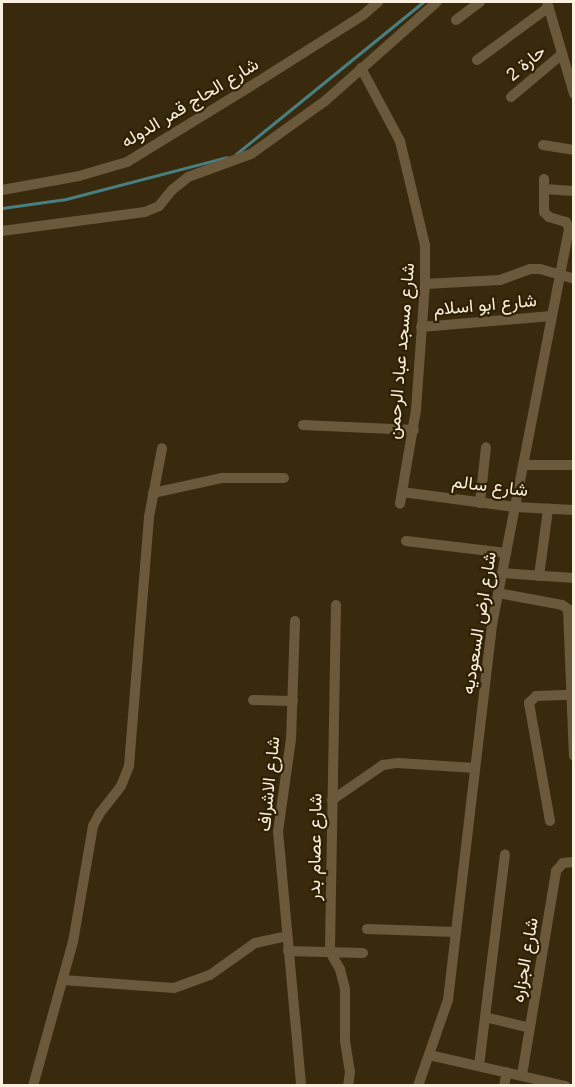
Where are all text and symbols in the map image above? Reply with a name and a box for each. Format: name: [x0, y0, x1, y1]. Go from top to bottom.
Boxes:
street label: حارة 2: [502, 40, 550, 86]
street label: شارع الحاج قمر الدوله: [117, 53, 263, 153]
street label: شارع مسجد عباد الرحمن: [383, 262, 419, 440]
street label: شارع ابو اسلام: [432, 290, 538, 320]
street label: شارع سالم: [451, 471, 529, 501]
street label: شارع ارض السعوديه: [457, 550, 501, 696]
street label: شارع الاشراف: [253, 735, 285, 833]
street label: شارع عصام بدر: [303, 793, 327, 901]
street label: شارع الجزاره: [507, 916, 543, 1004]

